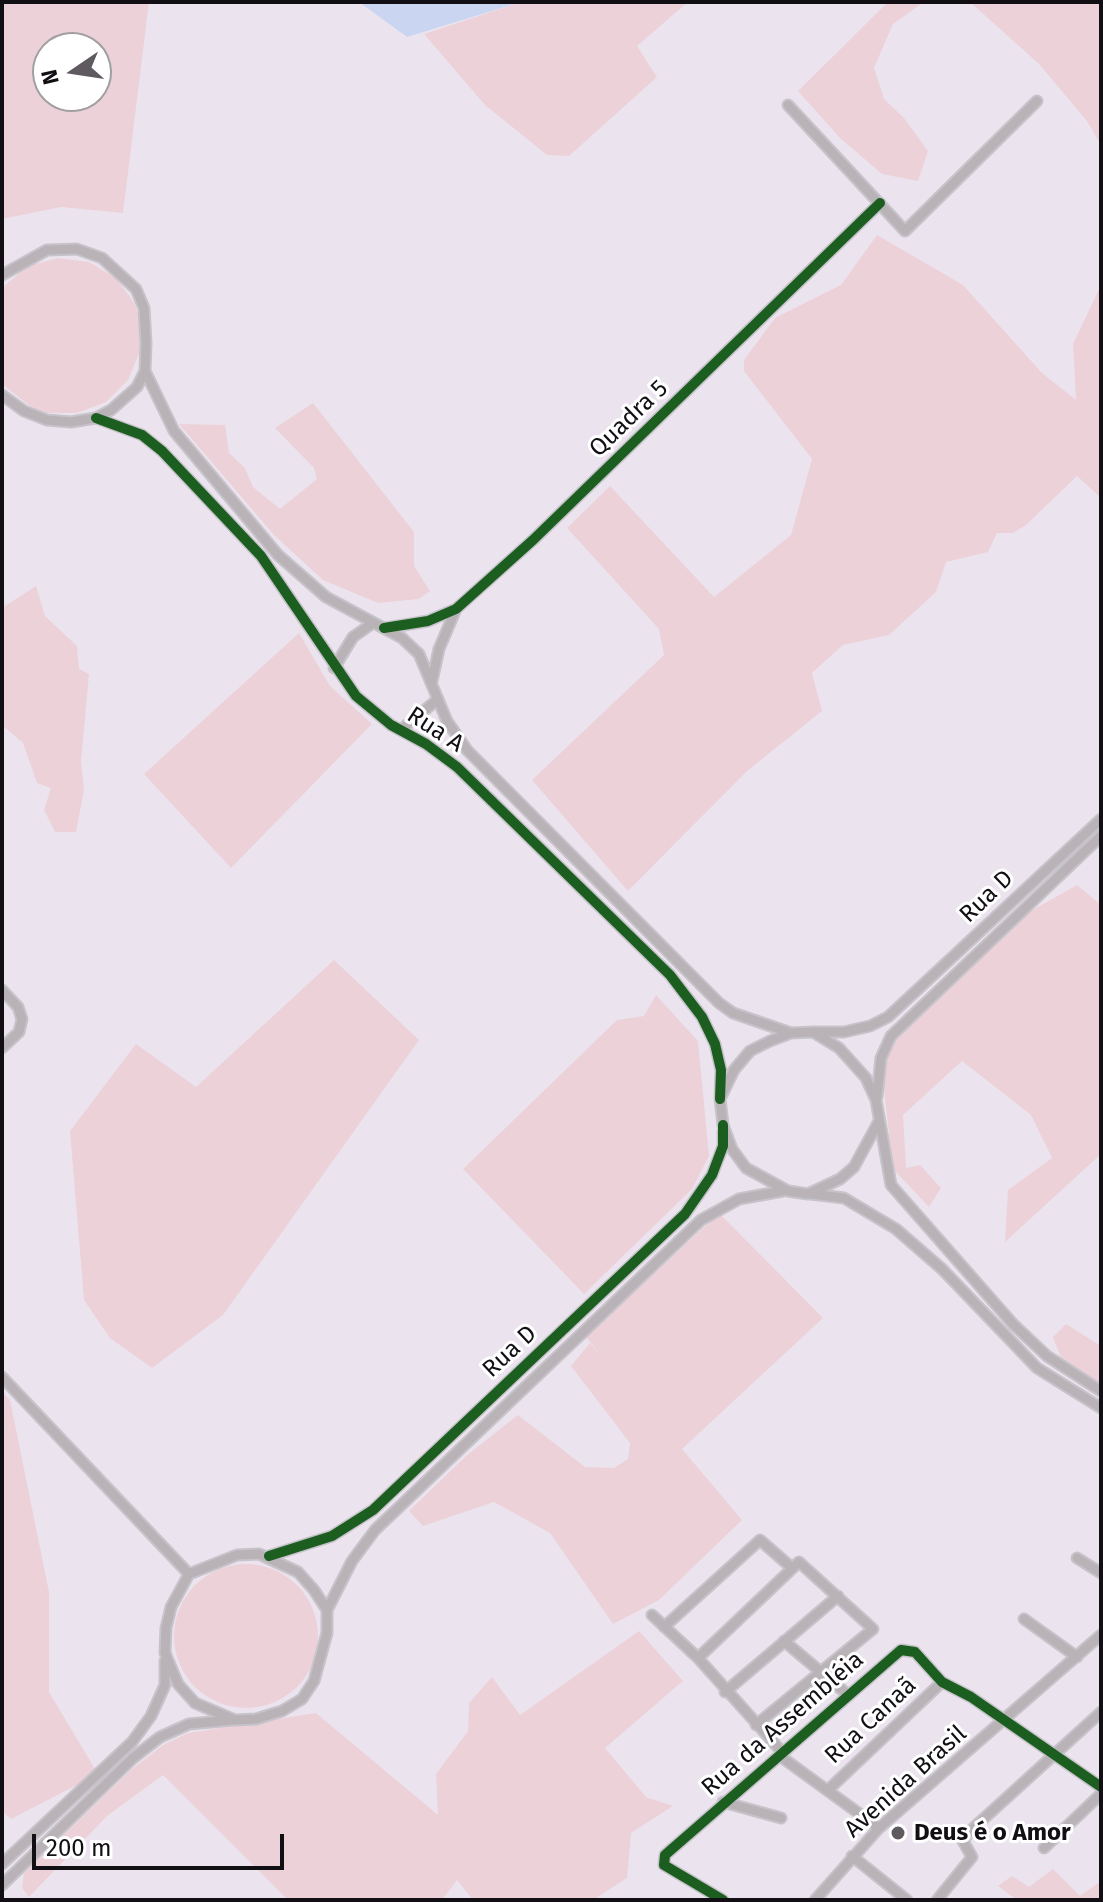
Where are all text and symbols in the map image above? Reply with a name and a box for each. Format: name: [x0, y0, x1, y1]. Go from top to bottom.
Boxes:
north arrow: [32, 32, 112, 112]
text: N: [35, 67, 65, 87]
street label: Quadra 5: [584, 375, 674, 463]
street label: Rua A: [401, 701, 469, 759]
street label: Rua D: [954, 865, 1020, 929]
street label: Rua D: [477, 1320, 543, 1384]
street label: Rua da Assembléia: [696, 1646, 870, 1802]
street label: Rua Canaã: [819, 1672, 923, 1770]
street label: Avenida Brasil: [839, 1720, 973, 1844]
scale bar: [36, 1818, 288, 1868]
place label: Deus é o Amor: [914, 1819, 1071, 1847]
marker: Deus é o Amor: [889, 1824, 907, 1842]
text: 200 m: [46, 1834, 112, 1862]

